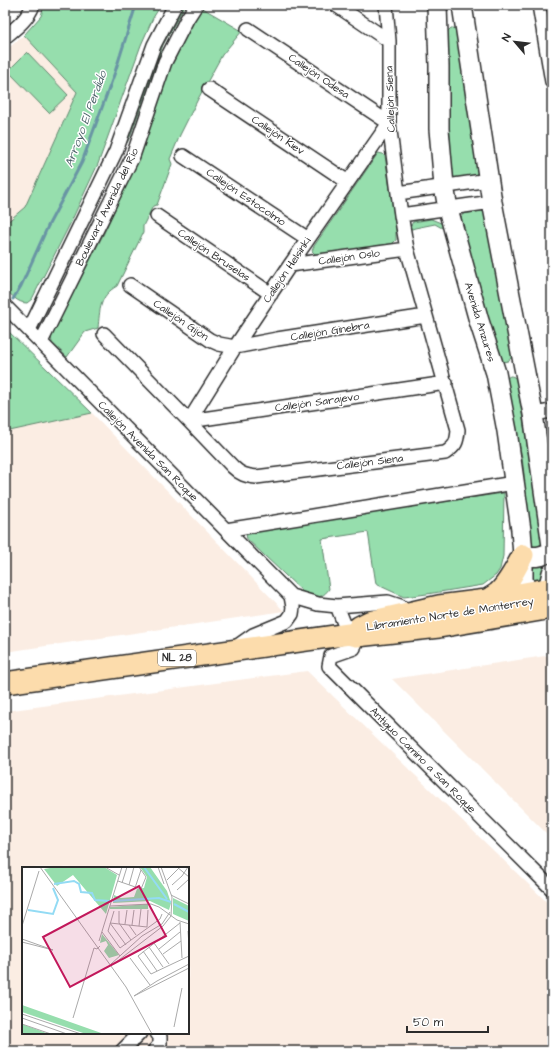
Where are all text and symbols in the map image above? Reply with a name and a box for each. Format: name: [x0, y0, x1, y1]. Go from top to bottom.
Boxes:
north arrow: [495, 22, 535, 62]
text: N: [498, 31, 515, 44]
street label: Callejón Odesa: [285, 50, 353, 102]
street label: Callejón Siena: [381, 65, 399, 133]
water label: Arroyo El Perdido: [61, 67, 112, 169]
street label: Callejón Kiev: [249, 112, 308, 158]
street label: Boulevard Avenida del Río: [72, 145, 143, 269]
street label: Callejón Estocolmo: [203, 165, 289, 230]
street label: Callejón Bruselas: [175, 225, 254, 285]
street label: Callejón Helsinki: [259, 234, 315, 306]
street label: Callejón Oslo: [317, 245, 381, 269]
street label: Avenida Anzures: [461, 280, 499, 364]
street label: Callejón Gijón: [150, 296, 212, 344]
street label: Callejón Ginebra: [290, 317, 371, 345]
street label: Callejón Sarajevo: [274, 389, 361, 415]
street label: Callejón Avenida San Roque: [95, 398, 201, 504]
street label: Callejón Siena: [336, 450, 404, 474]
street label: Libramiento Norte de Monterrey: [365, 593, 535, 636]
road number: NL 28: [158, 650, 196, 666]
street label: Antiguo Camino a San Roque: [366, 704, 479, 817]
inset map: [22, 867, 189, 1034]
scale bar: [407, 1008, 488, 1034]
text: 50 m: [413, 1014, 444, 1031]

